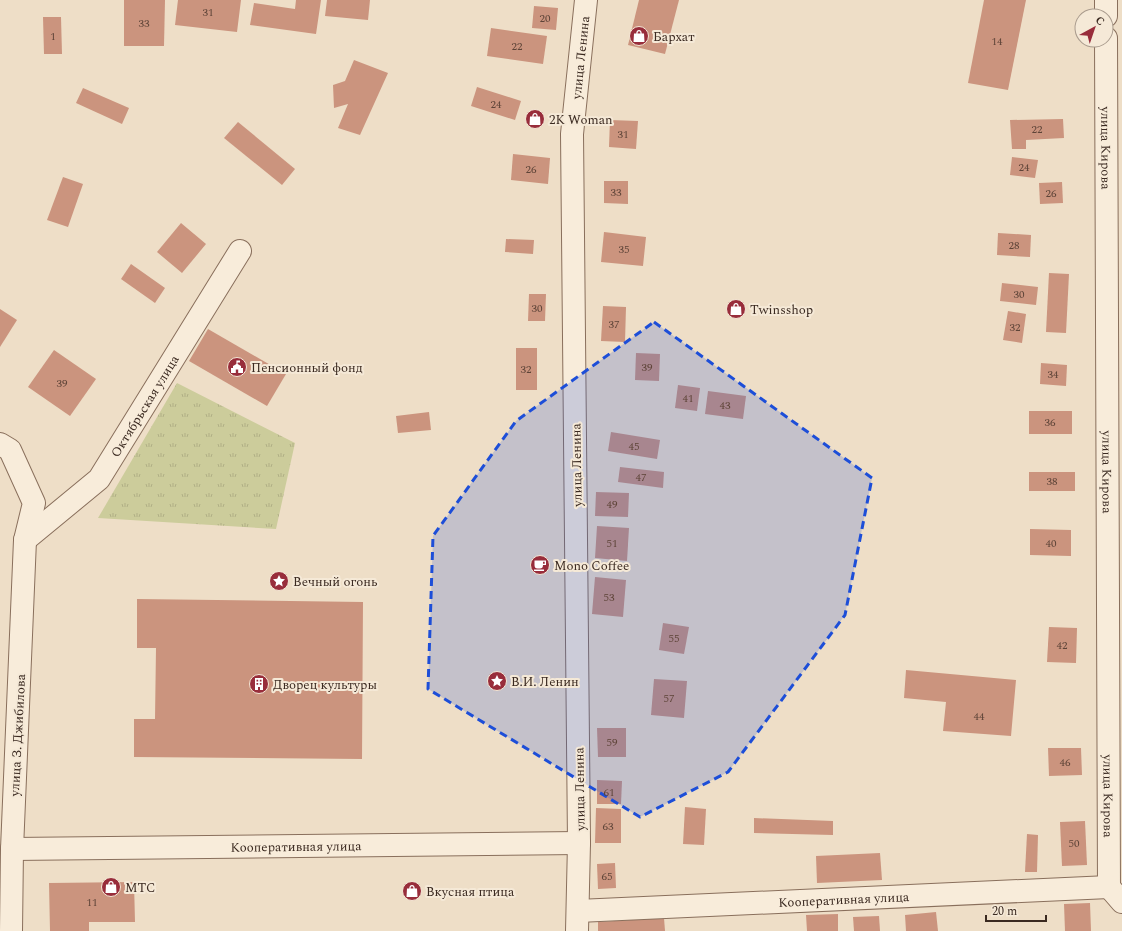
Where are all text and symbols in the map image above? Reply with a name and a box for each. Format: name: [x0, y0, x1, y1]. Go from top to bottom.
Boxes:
house number: 31: [203, 4, 214, 21]
north arrow: [1074, 8, 1114, 48]
house number: 20: [540, 10, 551, 27]
text: С: [1092, 12, 1109, 30]
street label: улица Ленина: [567, 14, 595, 101]
house number: 33: [139, 15, 150, 32]
shop icon: Бархат: [628, 25, 650, 47]
place label: Бархат: [653, 27, 695, 47]
house number: 1: [50, 28, 56, 45]
house number: 14: [992, 33, 1003, 50]
house number: 22: [512, 38, 523, 55]
house number: 24: [491, 96, 502, 113]
street label: улица Кирова: [1095, 105, 1116, 190]
shop icon: 2K Woman: [524, 108, 546, 130]
place label: 2K Woman: [549, 110, 613, 130]
house number: 22: [1032, 121, 1043, 138]
house number: 31: [618, 126, 629, 143]
house number: 24: [1019, 159, 1030, 176]
house number: 26: [526, 161, 537, 178]
house number: 33: [611, 184, 622, 201]
house number: 26: [1046, 185, 1057, 202]
house number: 28: [1009, 237, 1020, 254]
house number: 35: [619, 241, 630, 258]
house number: 30: [1014, 286, 1025, 303]
shop icon: Twinsshop: [725, 298, 747, 320]
house number: 30: [532, 300, 543, 317]
place label: Twinsshop: [750, 300, 813, 320]
house number: 37: [609, 316, 620, 333]
house number: 32: [1010, 319, 1021, 336]
street label: Октябрьская улица: [106, 351, 185, 461]
public building icon: Пенсионный фонд: [226, 356, 248, 378]
place label: Пенсионный фонд: [251, 358, 363, 378]
house number: 39: [642, 359, 653, 376]
house number: 32: [521, 361, 532, 378]
house number: 34: [1048, 366, 1059, 383]
house number: 39: [57, 375, 68, 392]
house number: 41: [683, 390, 694, 407]
house number: 43: [720, 397, 731, 414]
house number: 36: [1045, 414, 1056, 431]
street label: улица Ленина: [566, 422, 588, 508]
street label: улица Кирова: [1096, 429, 1117, 514]
house number: 45: [629, 438, 640, 455]
house number: 47: [636, 469, 647, 486]
house number: 38: [1047, 473, 1058, 490]
house number: 49: [607, 496, 618, 513]
house number: 51: [607, 535, 618, 552]
house number: 40: [1046, 535, 1057, 552]
cafe icon: Mono Coffee: [529, 554, 551, 576]
place label: Mono Coffee: [554, 556, 629, 576]
place icon: Вечный огонь: [268, 570, 290, 592]
place label: Вечный огонь: [293, 572, 378, 592]
house number: 53: [604, 589, 615, 606]
house number: 55: [669, 630, 680, 647]
house number: 42: [1057, 637, 1068, 654]
place icon: В.И. Ленин: [486, 670, 508, 692]
place label: В.И. Ленин: [511, 672, 579, 692]
street label: улица З. Джибилова: [5, 673, 31, 798]
building icon: Дворец культуры: [248, 673, 270, 695]
place label: Дворец культуры: [273, 675, 377, 695]
house number: 57: [664, 690, 675, 707]
house number: 44: [974, 708, 985, 725]
house number: 59: [607, 734, 618, 751]
street label: улица Ленина: [569, 746, 591, 832]
street label: улица Кирова: [1098, 753, 1118, 838]
house number: 46: [1060, 754, 1071, 771]
house number: 61: [604, 784, 615, 801]
house number: 63: [603, 818, 614, 835]
house number: 50: [1069, 835, 1080, 852]
street label: Кооперативная улица: [230, 836, 362, 858]
house number: 65: [602, 868, 613, 885]
shop icon: МТС: [100, 876, 122, 898]
place label: МТС: [125, 878, 156, 898]
shop icon: Вкусная птица: [401, 880, 423, 902]
place label: Вкусная птица: [426, 882, 515, 902]
street label: Кооперативная улица: [778, 887, 910, 913]
house number: 11: [87, 894, 98, 911]
scale bar: [986, 897, 1046, 923]
text: 20 m: [992, 902, 1017, 921]

